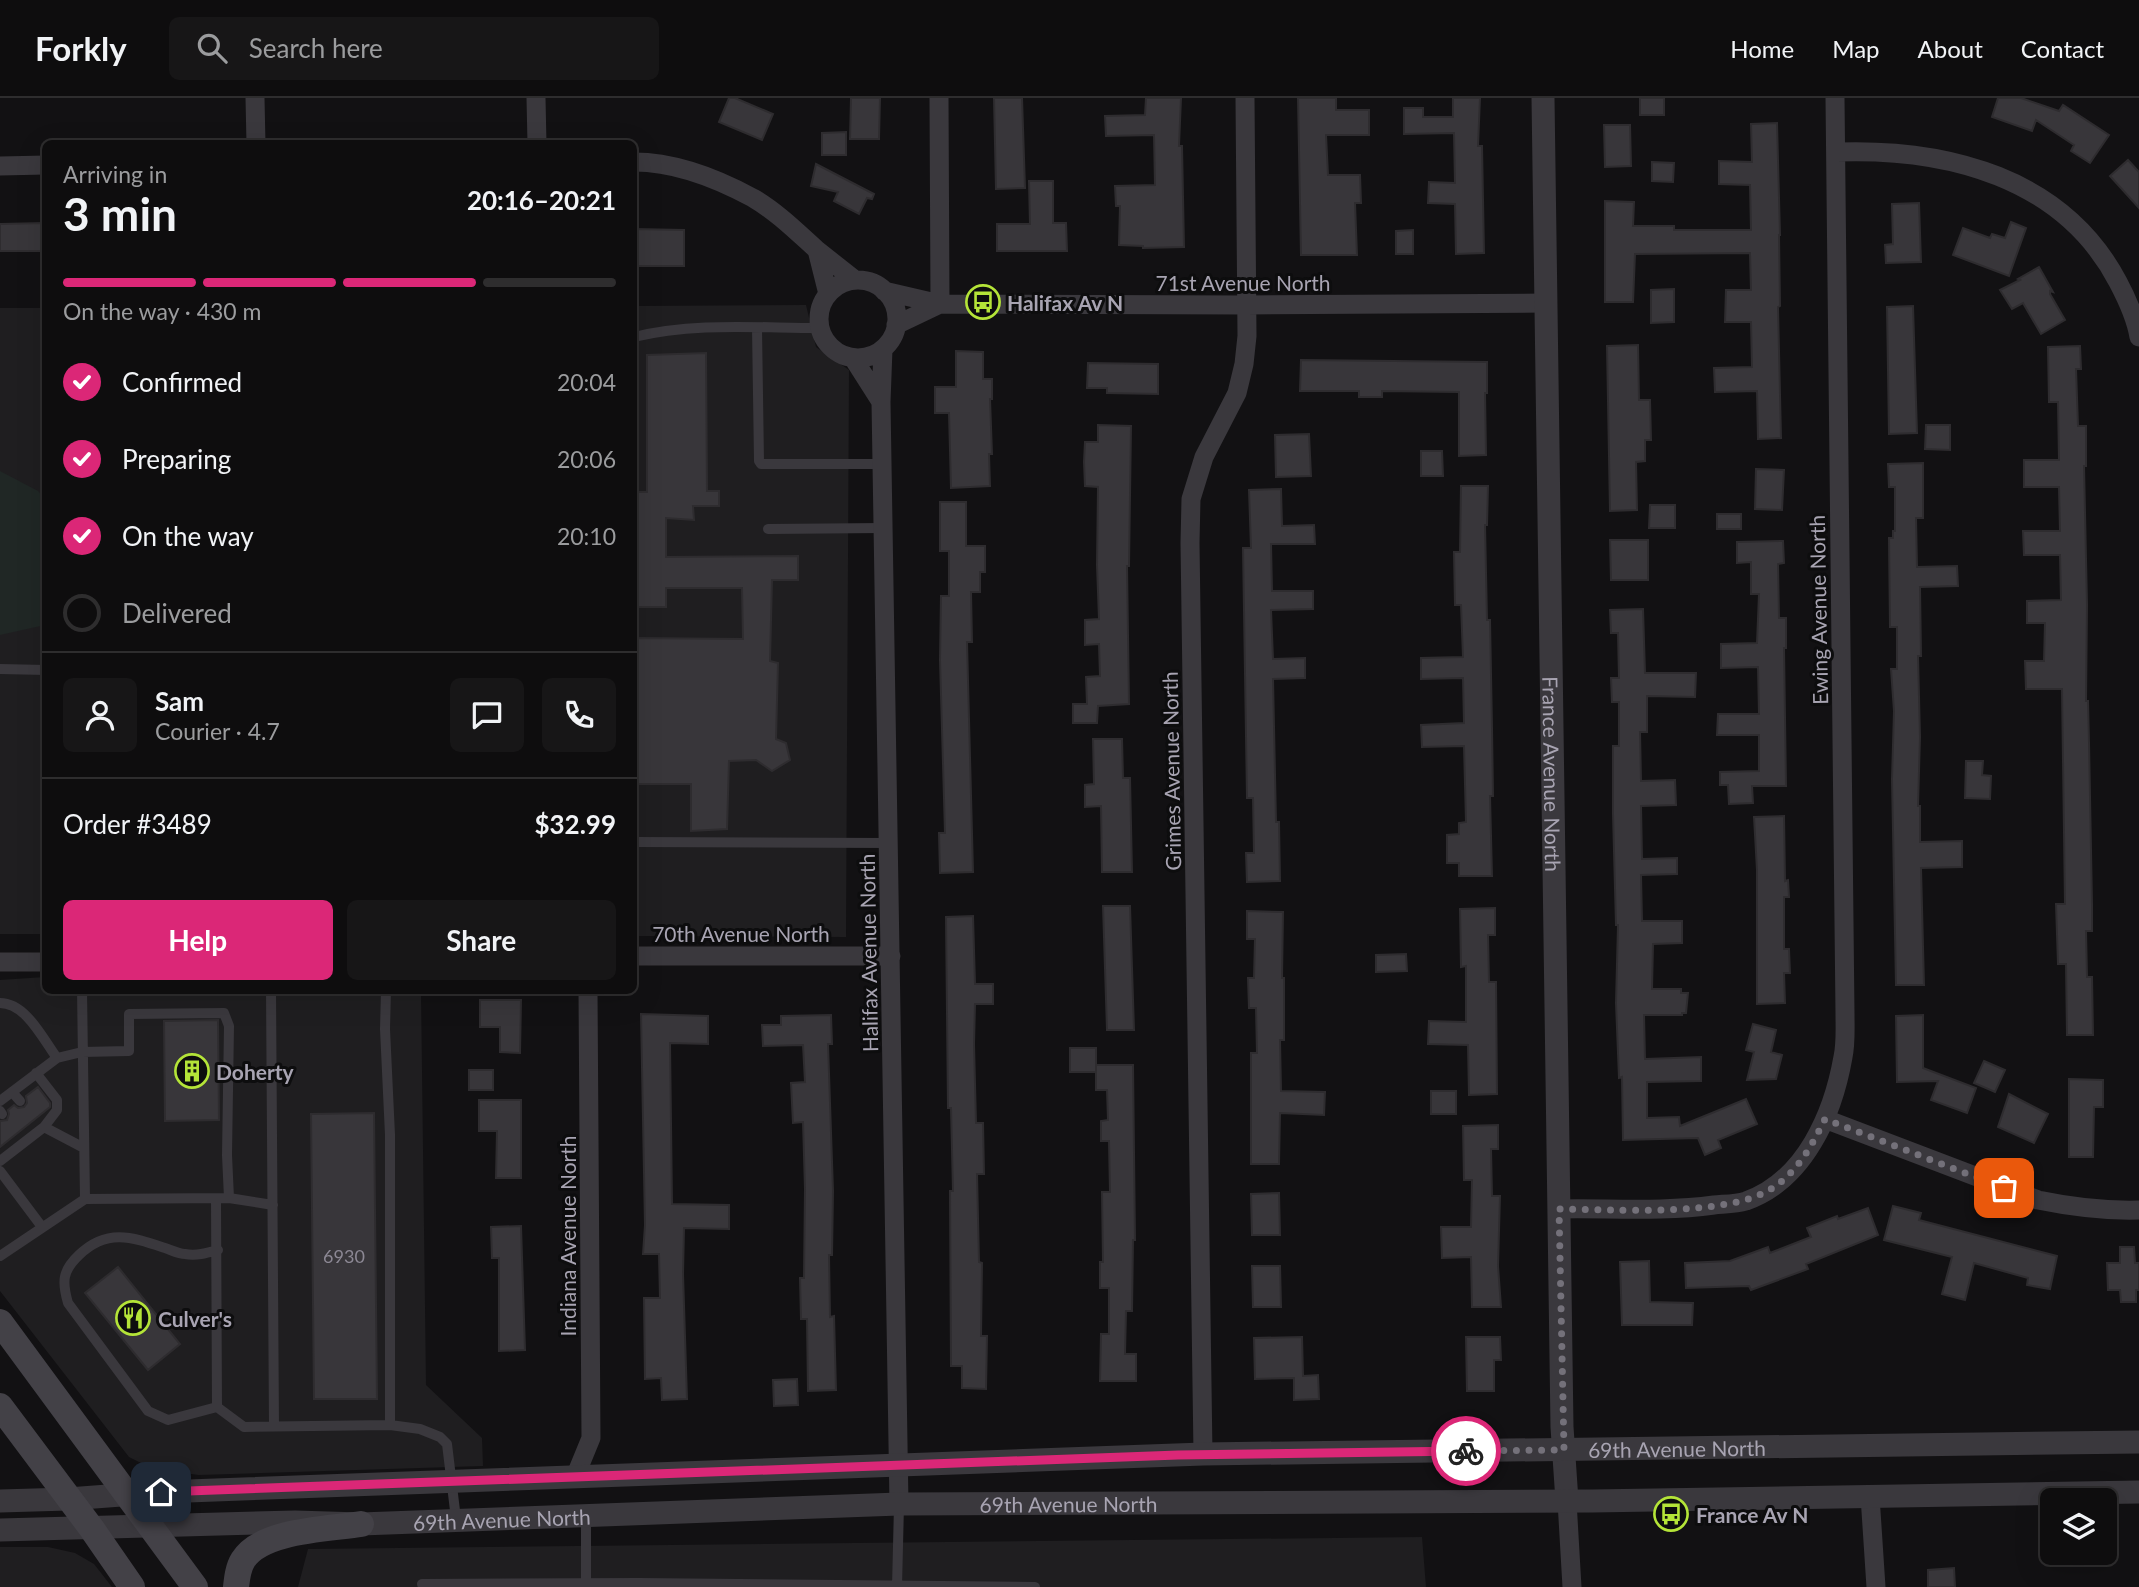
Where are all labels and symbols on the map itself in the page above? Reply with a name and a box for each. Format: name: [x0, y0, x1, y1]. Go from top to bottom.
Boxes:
street label: 71st Avenue North: [1155, 270, 1331, 295]
bus stop icon: Halifax Av N: [964, 283, 1002, 321]
place label: Halifax Av N: [1007, 290, 1123, 315]
street label: Ewing Avenue North: [1804, 515, 1832, 705]
street label: Grimes Avenue North: [1157, 671, 1185, 871]
street label: France Avenue North: [1539, 676, 1567, 872]
street label: Halifax Avenue North: [854, 854, 882, 1052]
street label: 70th Avenue North: [652, 921, 830, 946]
building icon: Doherty: [173, 1052, 211, 1090]
place label: Doherty: [216, 1059, 295, 1084]
street label: Indiana Avenue North: [555, 1136, 580, 1336]
pin: [1974, 1158, 2034, 1218]
house number: 6930: [323, 1245, 365, 1267]
restaurant icon: Culver's: [114, 1299, 152, 1337]
place label: Culver's: [158, 1306, 232, 1331]
courier: [1431, 1416, 1501, 1486]
street label: 69th Avenue North: [1588, 1434, 1766, 1462]
pin: [131, 1462, 191, 1522]
street label: 69th Avenue North: [980, 1490, 1157, 1516]
bus stop icon: France Av N: [1652, 1495, 1690, 1533]
place label: France Av N: [1696, 1502, 1808, 1527]
street label: 69th Avenue North: [412, 1503, 591, 1535]

